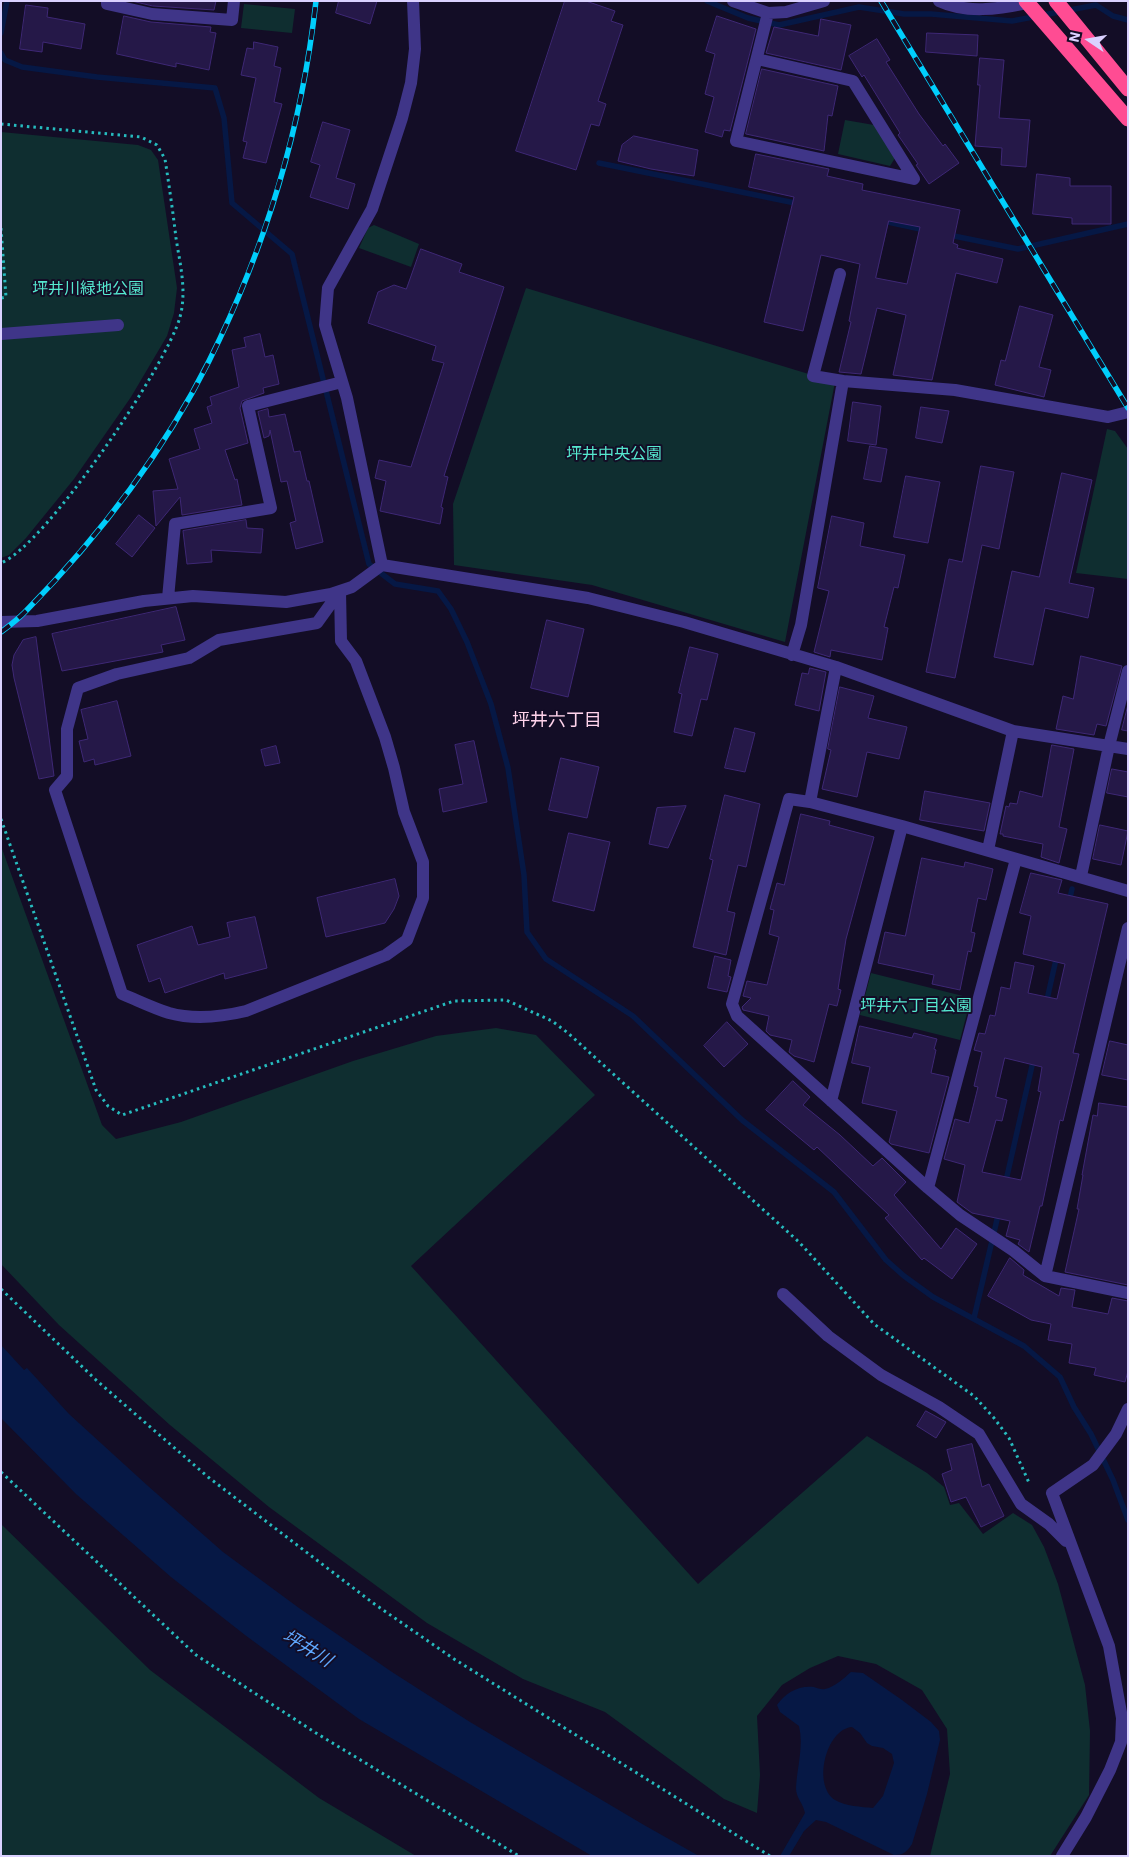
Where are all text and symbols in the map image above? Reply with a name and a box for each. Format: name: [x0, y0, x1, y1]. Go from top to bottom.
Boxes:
north arrow: [1064, 15, 1114, 65]
text: N: [1064, 30, 1084, 44]
park label: 坪井川緑地公園: [32, 279, 144, 299]
park label: 坪井中央公園: [566, 444, 662, 464]
district label: 坪井六丁目: [512, 710, 602, 732]
park label: 坪井六丁目公園: [860, 996, 972, 1016]
water label: 坪井川: [278, 1626, 336, 1672]

